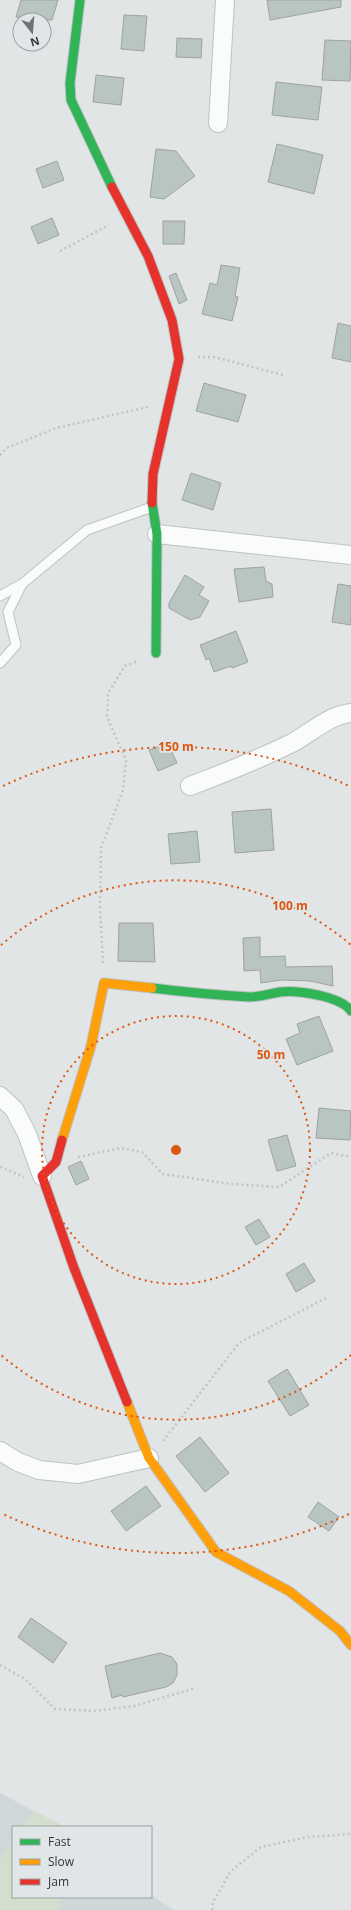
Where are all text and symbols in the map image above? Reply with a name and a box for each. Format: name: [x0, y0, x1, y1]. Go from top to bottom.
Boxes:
north arrow: [12, 12, 52, 52]
text: N: [29, 34, 42, 51]
text: 150 m: [158, 738, 194, 755]
text: 100 m: [272, 897, 308, 914]
text: 50 m: [257, 1046, 285, 1063]
centre of rings: [169, 1143, 183, 1157]
legend: [12, 1826, 152, 1898]
text: Fast: [48, 1833, 71, 1850]
text: Slow: [48, 1853, 75, 1870]
text: Jam: [47, 1873, 69, 1890]

